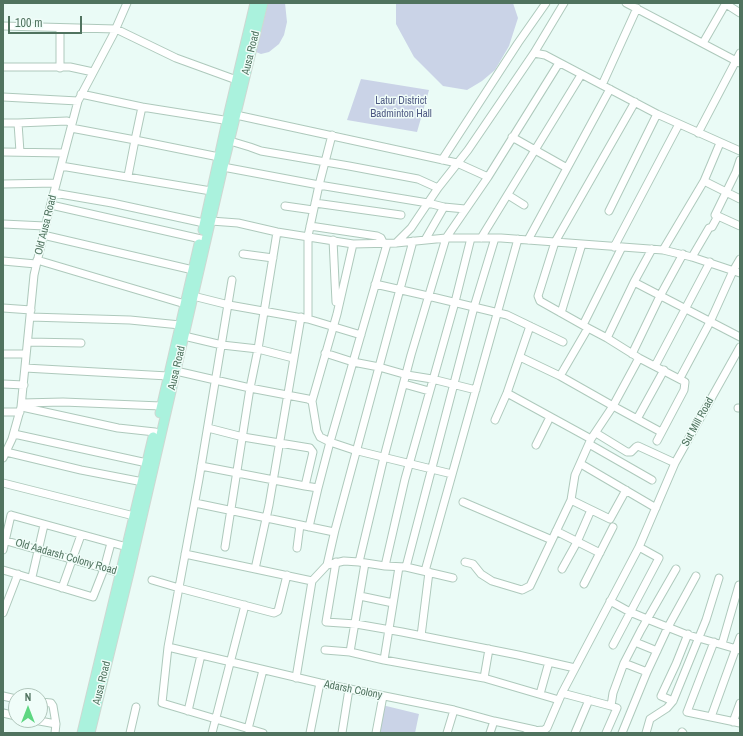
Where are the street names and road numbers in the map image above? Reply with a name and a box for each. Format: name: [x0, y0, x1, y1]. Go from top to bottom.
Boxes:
street label: Ausa Road: [239, 30, 263, 76]
street label: Old Ausa Road: [32, 194, 60, 256]
street label: Ausa Road: [166, 345, 188, 391]
street label: Sut Mill Road: [679, 395, 717, 449]
street label: Old Aadarsh Colony Road: [14, 536, 118, 578]
street label: Ausa Road: [90, 660, 114, 706]
street label: Adarsh Colony: [323, 678, 383, 702]

